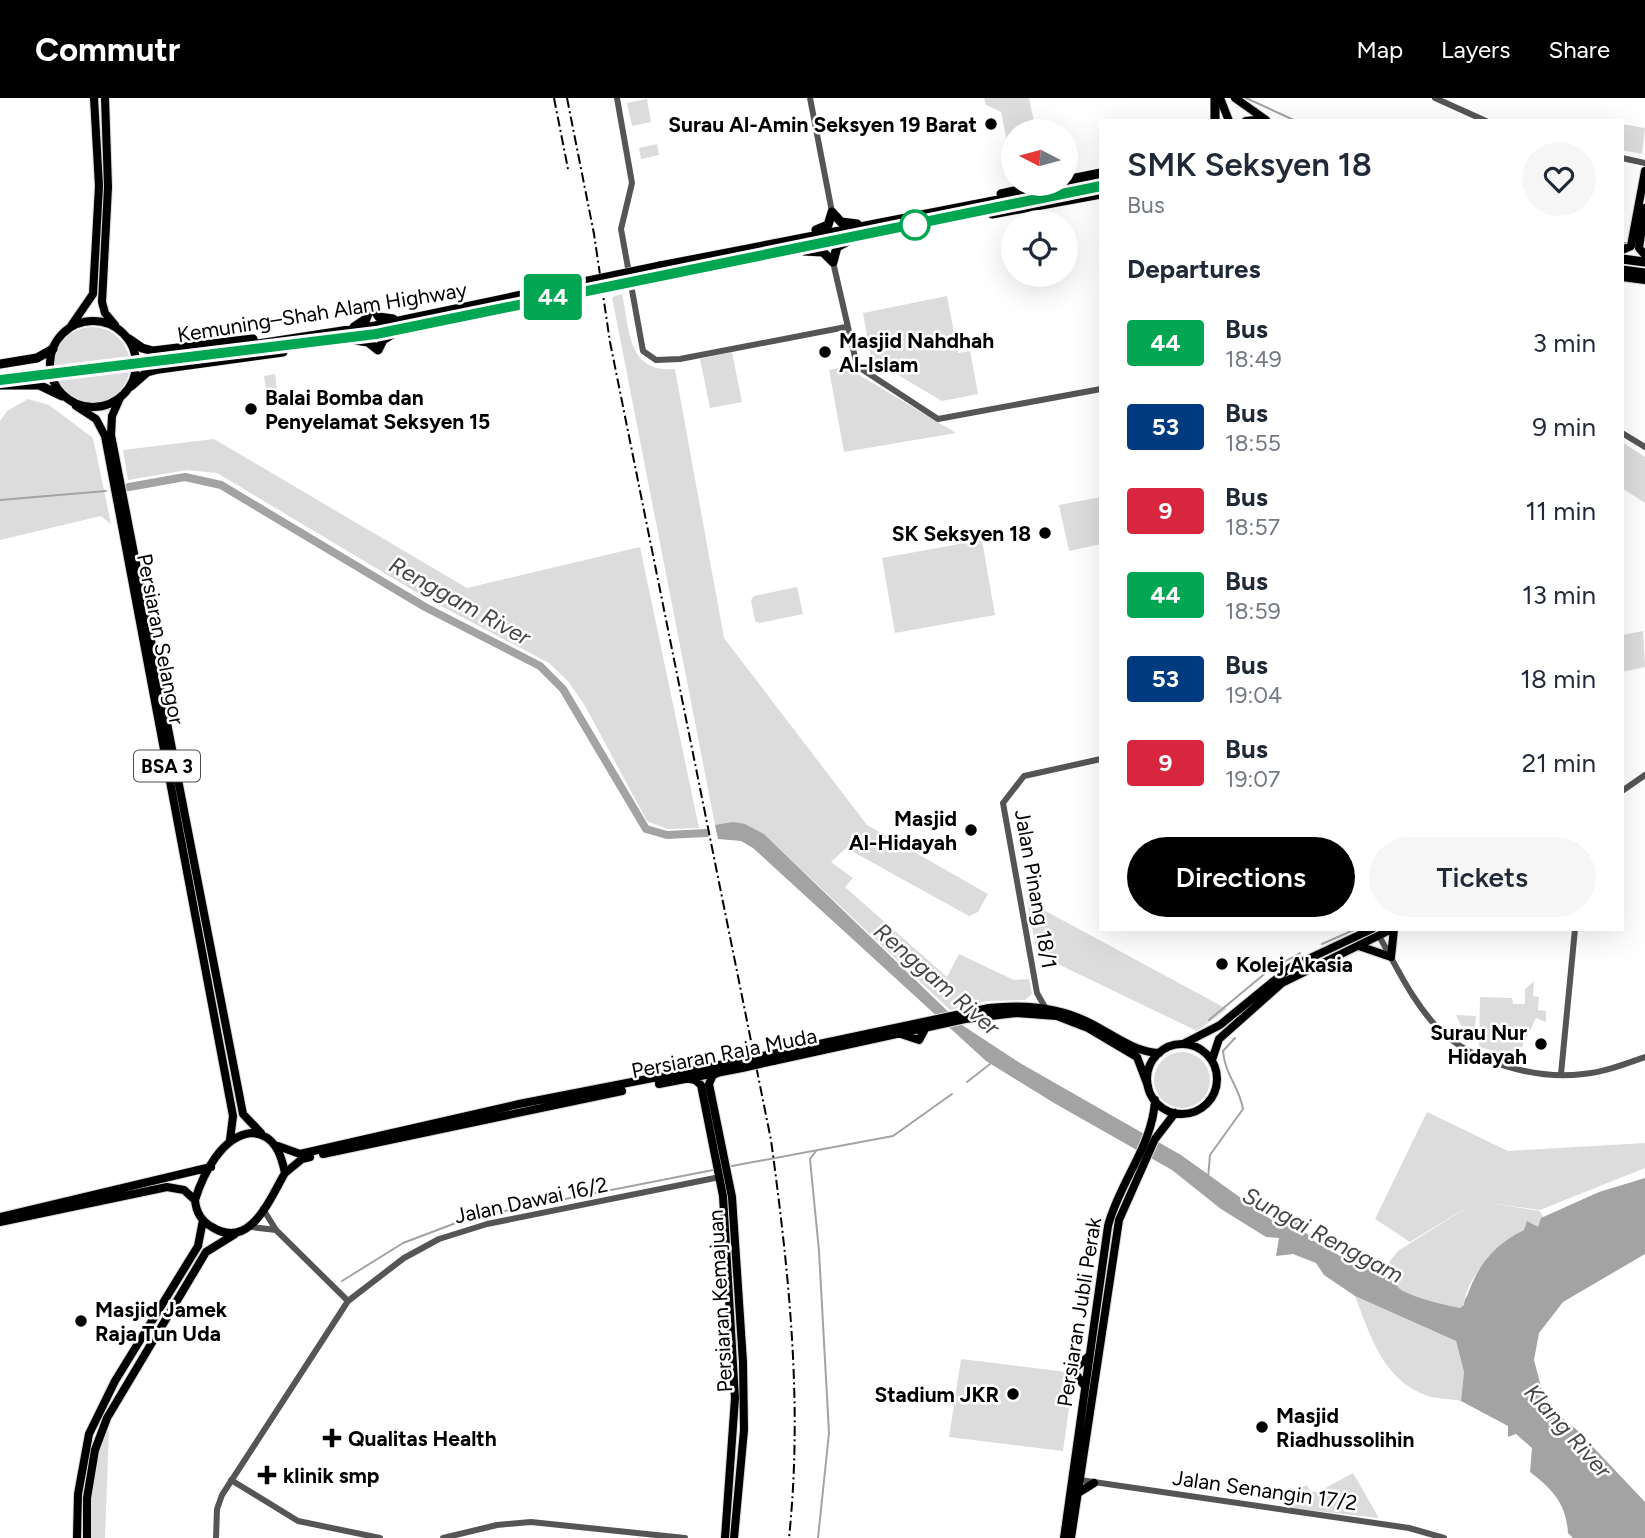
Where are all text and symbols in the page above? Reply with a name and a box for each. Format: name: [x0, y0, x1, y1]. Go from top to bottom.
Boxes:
text: Commutr: [35, 30, 180, 69]
text: Map: [1356, 35, 1403, 64]
text: Layers: [1441, 35, 1510, 64]
text: Share: [1548, 35, 1610, 64]
place label: Surau Al-Amin Seksyen 19 Barat: [668, 112, 977, 137]
marker: Surau Al-Amin Seksyen 19 Barat: [983, 116, 999, 132]
north arrow: [1001, 119, 1078, 196]
map controls: [1001, 119, 1078, 287]
button: heart: [1522, 142, 1596, 216]
text: SMK Seksyen 18: [1127, 145, 1372, 184]
text: Bus: [1127, 191, 1165, 219]
unlabelled marker: [900, 210, 930, 240]
button: locate: [1001, 210, 1078, 287]
text: Departures: [1127, 253, 1261, 285]
line badge: 44: [522, 274, 584, 320]
street label: Kemuning–Shah Alam Highway: [175, 277, 469, 347]
text: 44: [538, 282, 568, 311]
text: Bus: [1225, 313, 1268, 345]
text: 3 min: [1533, 327, 1596, 359]
place label: Masjid Nahdhah Al-Islam: [839, 328, 994, 377]
text: 44: [1150, 328, 1181, 357]
marker: Masjid Nahdhah Al-Islam: [817, 344, 833, 360]
text: 18:49: [1225, 345, 1282, 373]
place label: Balai Bomba dan Penyelamat Seksyen 15: [265, 385, 490, 434]
text: Bus: [1225, 397, 1268, 429]
marker: Balai Bomba dan Penyelamat Seksyen 15: [243, 401, 259, 417]
text: 9 min: [1532, 411, 1596, 443]
text: 53: [1152, 412, 1179, 441]
text: 18:55: [1225, 429, 1281, 457]
text: Bus: [1225, 481, 1268, 513]
text: 11 min: [1525, 495, 1596, 527]
text: 9: [1159, 496, 1172, 525]
text: 18:57: [1225, 513, 1280, 541]
place label: SK Seksyen 18: [892, 521, 1031, 546]
marker: SK Seksyen 18: [1037, 525, 1053, 541]
street label: Persiaran Selangor: [132, 551, 190, 727]
water label: Renggam River: [384, 551, 537, 652]
text: Bus: [1225, 565, 1268, 597]
text: 13 min: [1522, 579, 1596, 611]
text: 44: [1150, 580, 1181, 609]
text: 18:59: [1225, 597, 1281, 625]
text: Bus: [1225, 649, 1268, 681]
text: 18 min: [1520, 663, 1596, 695]
text: 53: [1152, 664, 1179, 693]
text: 19:04: [1225, 681, 1282, 709]
text: Bus: [1225, 733, 1268, 765]
text: 21 min: [1522, 747, 1596, 779]
text: 9: [1159, 748, 1172, 777]
road number: BSA 3: [134, 750, 200, 782]
text: 19:07: [1225, 765, 1280, 793]
place label: Masjid Al-Hidayah: [849, 806, 957, 855]
street label: Jalan Pinang 18/1: [1010, 808, 1062, 970]
marker: Masjid Al-Hidayah: [963, 822, 979, 838]
button: Directions: [1127, 837, 1355, 917]
button: Tickets: [1369, 837, 1596, 917]
water label: Renggam River: [868, 917, 1006, 1042]
place label: Kolej Akasia: [1236, 952, 1353, 977]
marker: Kolej Akasia: [1214, 956, 1230, 972]
place label: Surau Nur Hidayah: [1430, 1020, 1527, 1069]
street label: Persiaran Raja Muda: [629, 1023, 819, 1083]
marker: Surau Nur Hidayah: [1533, 1036, 1549, 1052]
street label: Jalan Dawai 16/2: [452, 1172, 610, 1228]
water label: Sungai Renggam: [1238, 1181, 1408, 1289]
street label: Persiaran Kemajuan: [703, 1209, 737, 1393]
street label: Persiaran Jubli Perak: [1052, 1215, 1106, 1409]
place label: Masjid Jamek Raja Tun Uda: [95, 1297, 228, 1346]
marker: Masjid Jamek Raja Tun Uda: [73, 1313, 89, 1329]
water label: Klang River: [1519, 1378, 1618, 1485]
place label: Stadium JKR: [874, 1382, 999, 1407]
marker: Stadium JKR: [1005, 1386, 1021, 1402]
place label: Masjid Riadhussolihin: [1276, 1403, 1414, 1452]
marker: Masjid Riadhussolihin: [1254, 1419, 1270, 1435]
place label: Qualitas Health: [348, 1426, 497, 1451]
marker: Qualitas Health: [322, 1428, 342, 1448]
place label: klinik smp: [283, 1463, 379, 1488]
marker: klinik smp: [257, 1465, 277, 1485]
street label: Jalan Senangin 17/2: [1171, 1465, 1359, 1515]

